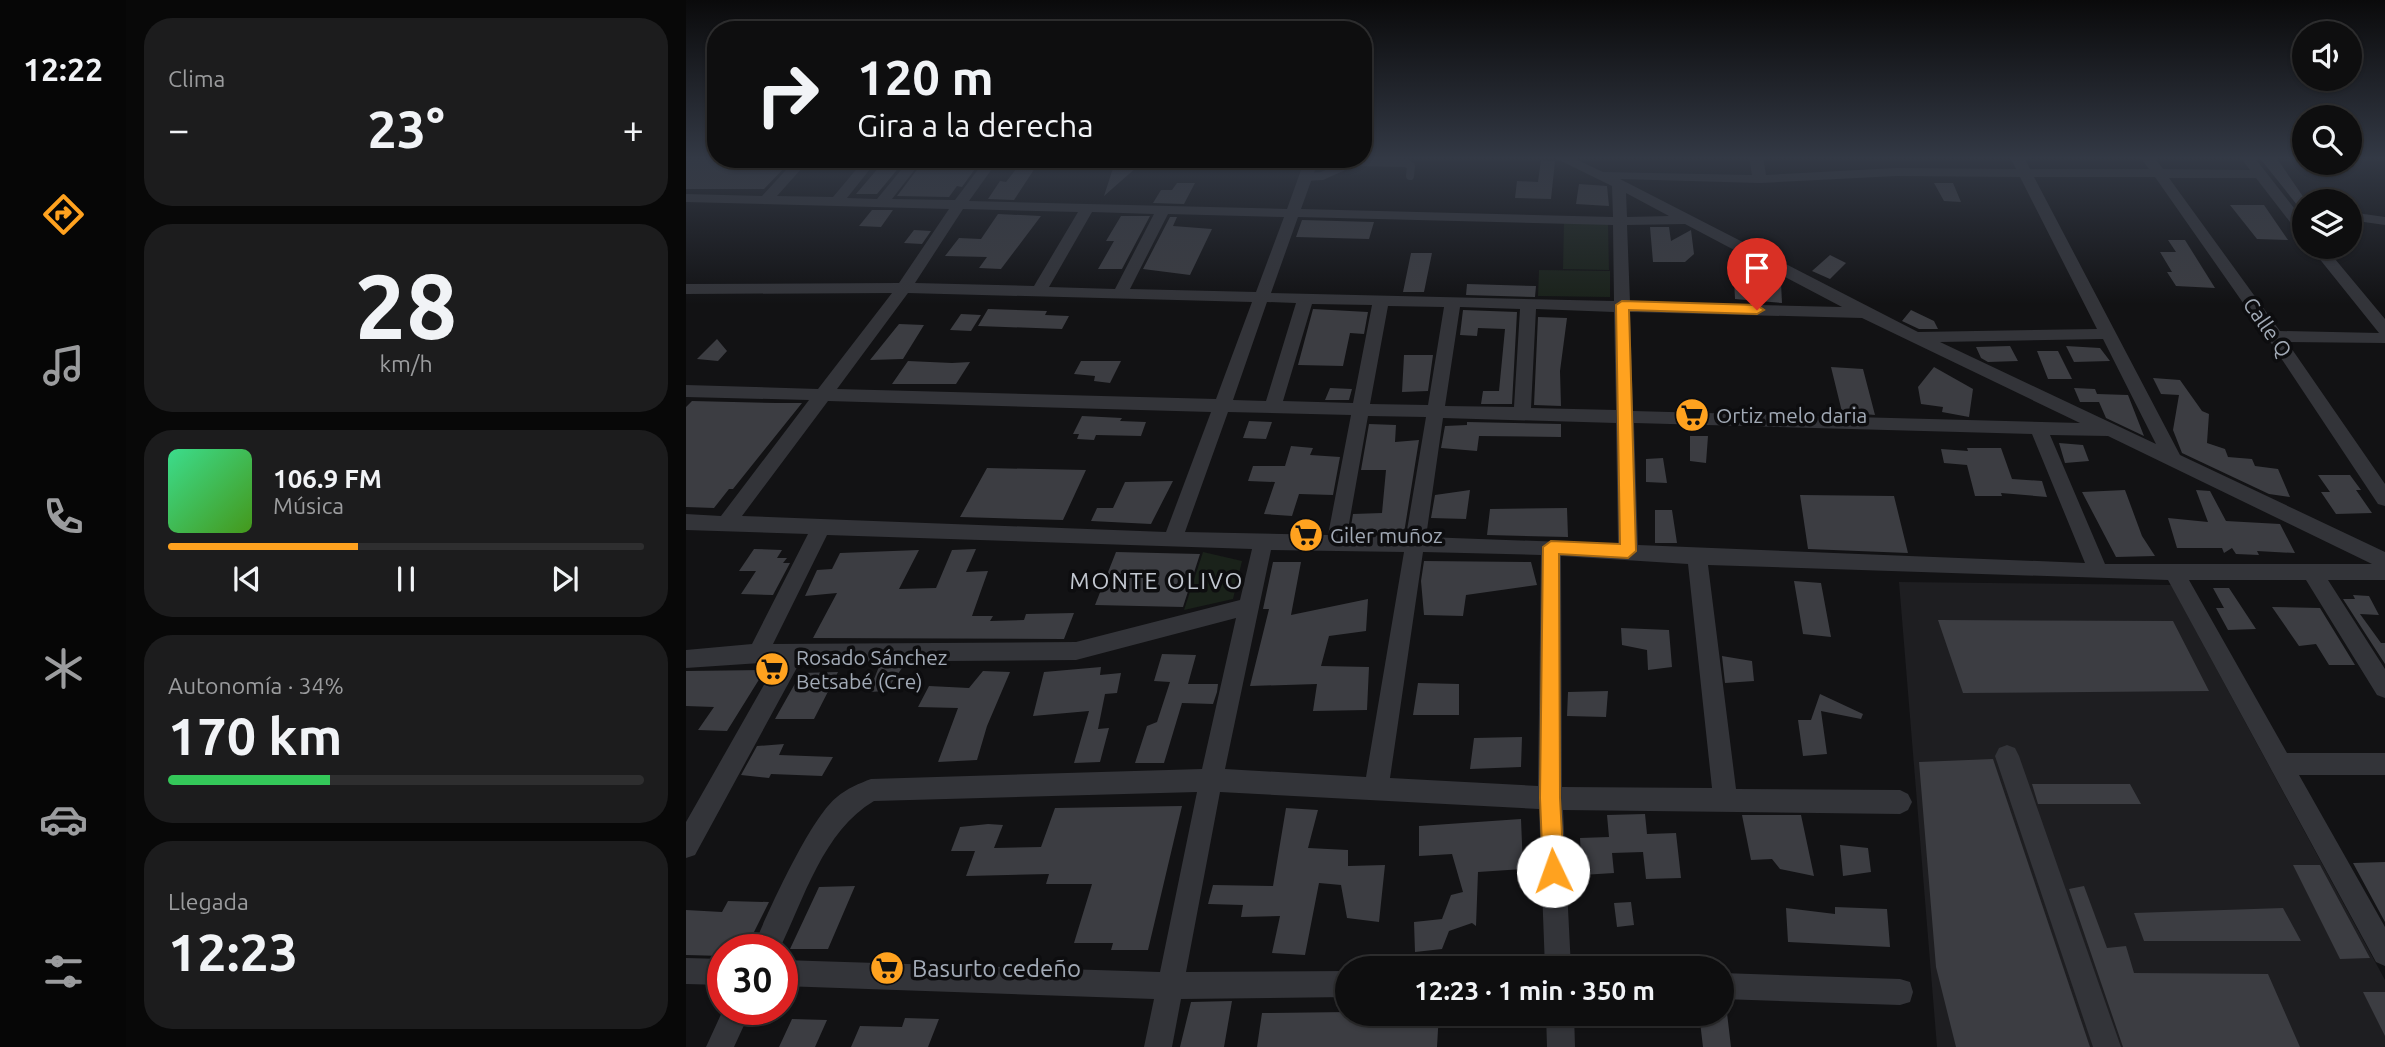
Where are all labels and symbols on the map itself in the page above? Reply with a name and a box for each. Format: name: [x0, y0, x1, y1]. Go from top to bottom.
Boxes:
pin: [1727, 238, 1787, 310]
street label: Calle Q: [2239, 293, 2297, 361]
supermarket icon: Ortiz melo daria: [1673, 396, 1711, 434]
place label: Ortiz melo daria: [1716, 403, 1867, 427]
supermarket icon: Giler muñoz: [1287, 516, 1325, 554]
place label: Giler muñoz: [1330, 523, 1443, 547]
district label: MONTE OLIVO: [1070, 568, 1244, 593]
place label: Rosado Sánchez Betsabé (Cre): [796, 645, 947, 693]
supermarket icon: Rosado Sánchez Betsabé (Cre): [753, 650, 791, 688]
position arrow: [1516, 834, 1590, 908]
speed limit sign: 30: [707, 934, 798, 1025]
supermarket icon: Basurto cedeño: [868, 949, 906, 987]
place label: Basurto cedeño: [912, 955, 1081, 982]

